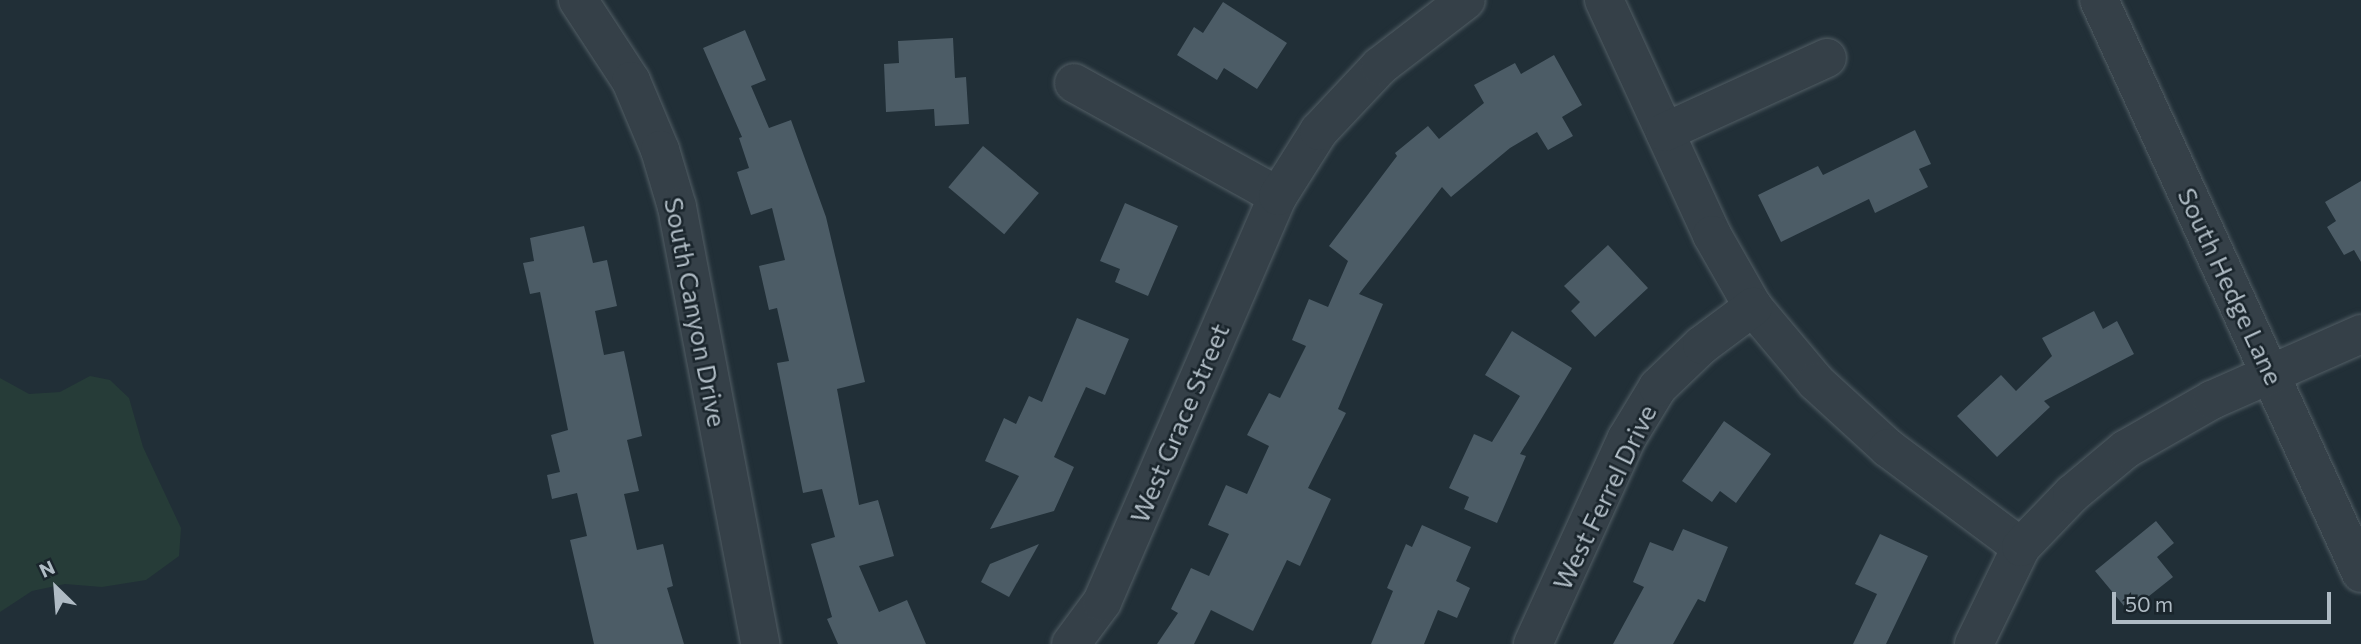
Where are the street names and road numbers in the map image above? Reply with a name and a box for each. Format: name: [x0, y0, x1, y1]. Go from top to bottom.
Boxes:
street label: South Hedge Lane: [2172, 183, 2290, 389]
street label: South Canyon Drive: [658, 195, 734, 429]
street label: West Grace Street: [1123, 319, 1235, 527]
street label: West Ferrel Drive: [1546, 399, 1662, 595]

